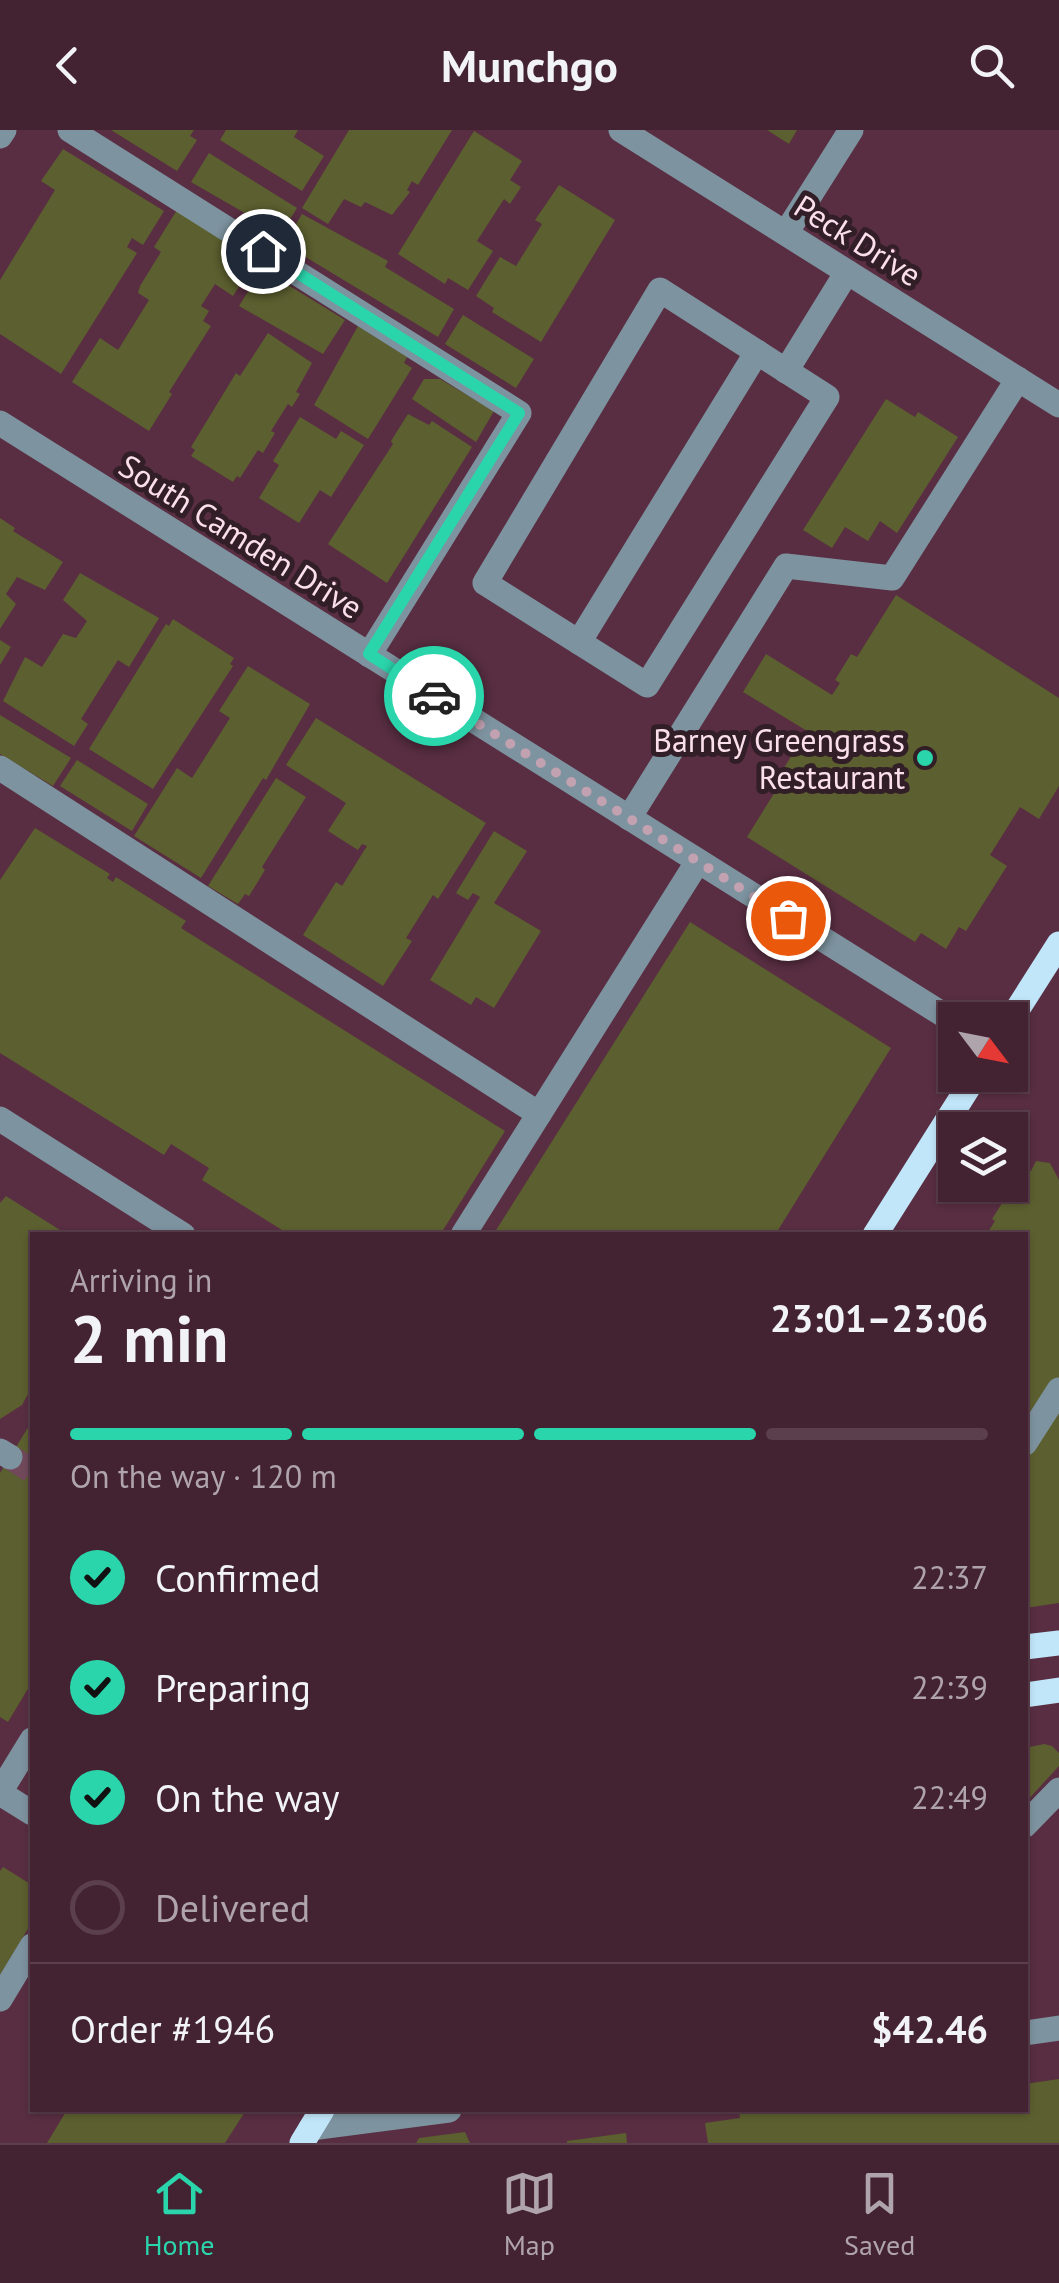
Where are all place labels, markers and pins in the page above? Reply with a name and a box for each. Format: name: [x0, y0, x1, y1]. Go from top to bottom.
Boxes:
pin: [221, 209, 306, 294]
place label: Barney Greengrass Restaurant: [653, 719, 905, 798]
marker: Barney Greengrass Restaurant: [914, 747, 936, 769]
pin: [746, 876, 831, 961]

